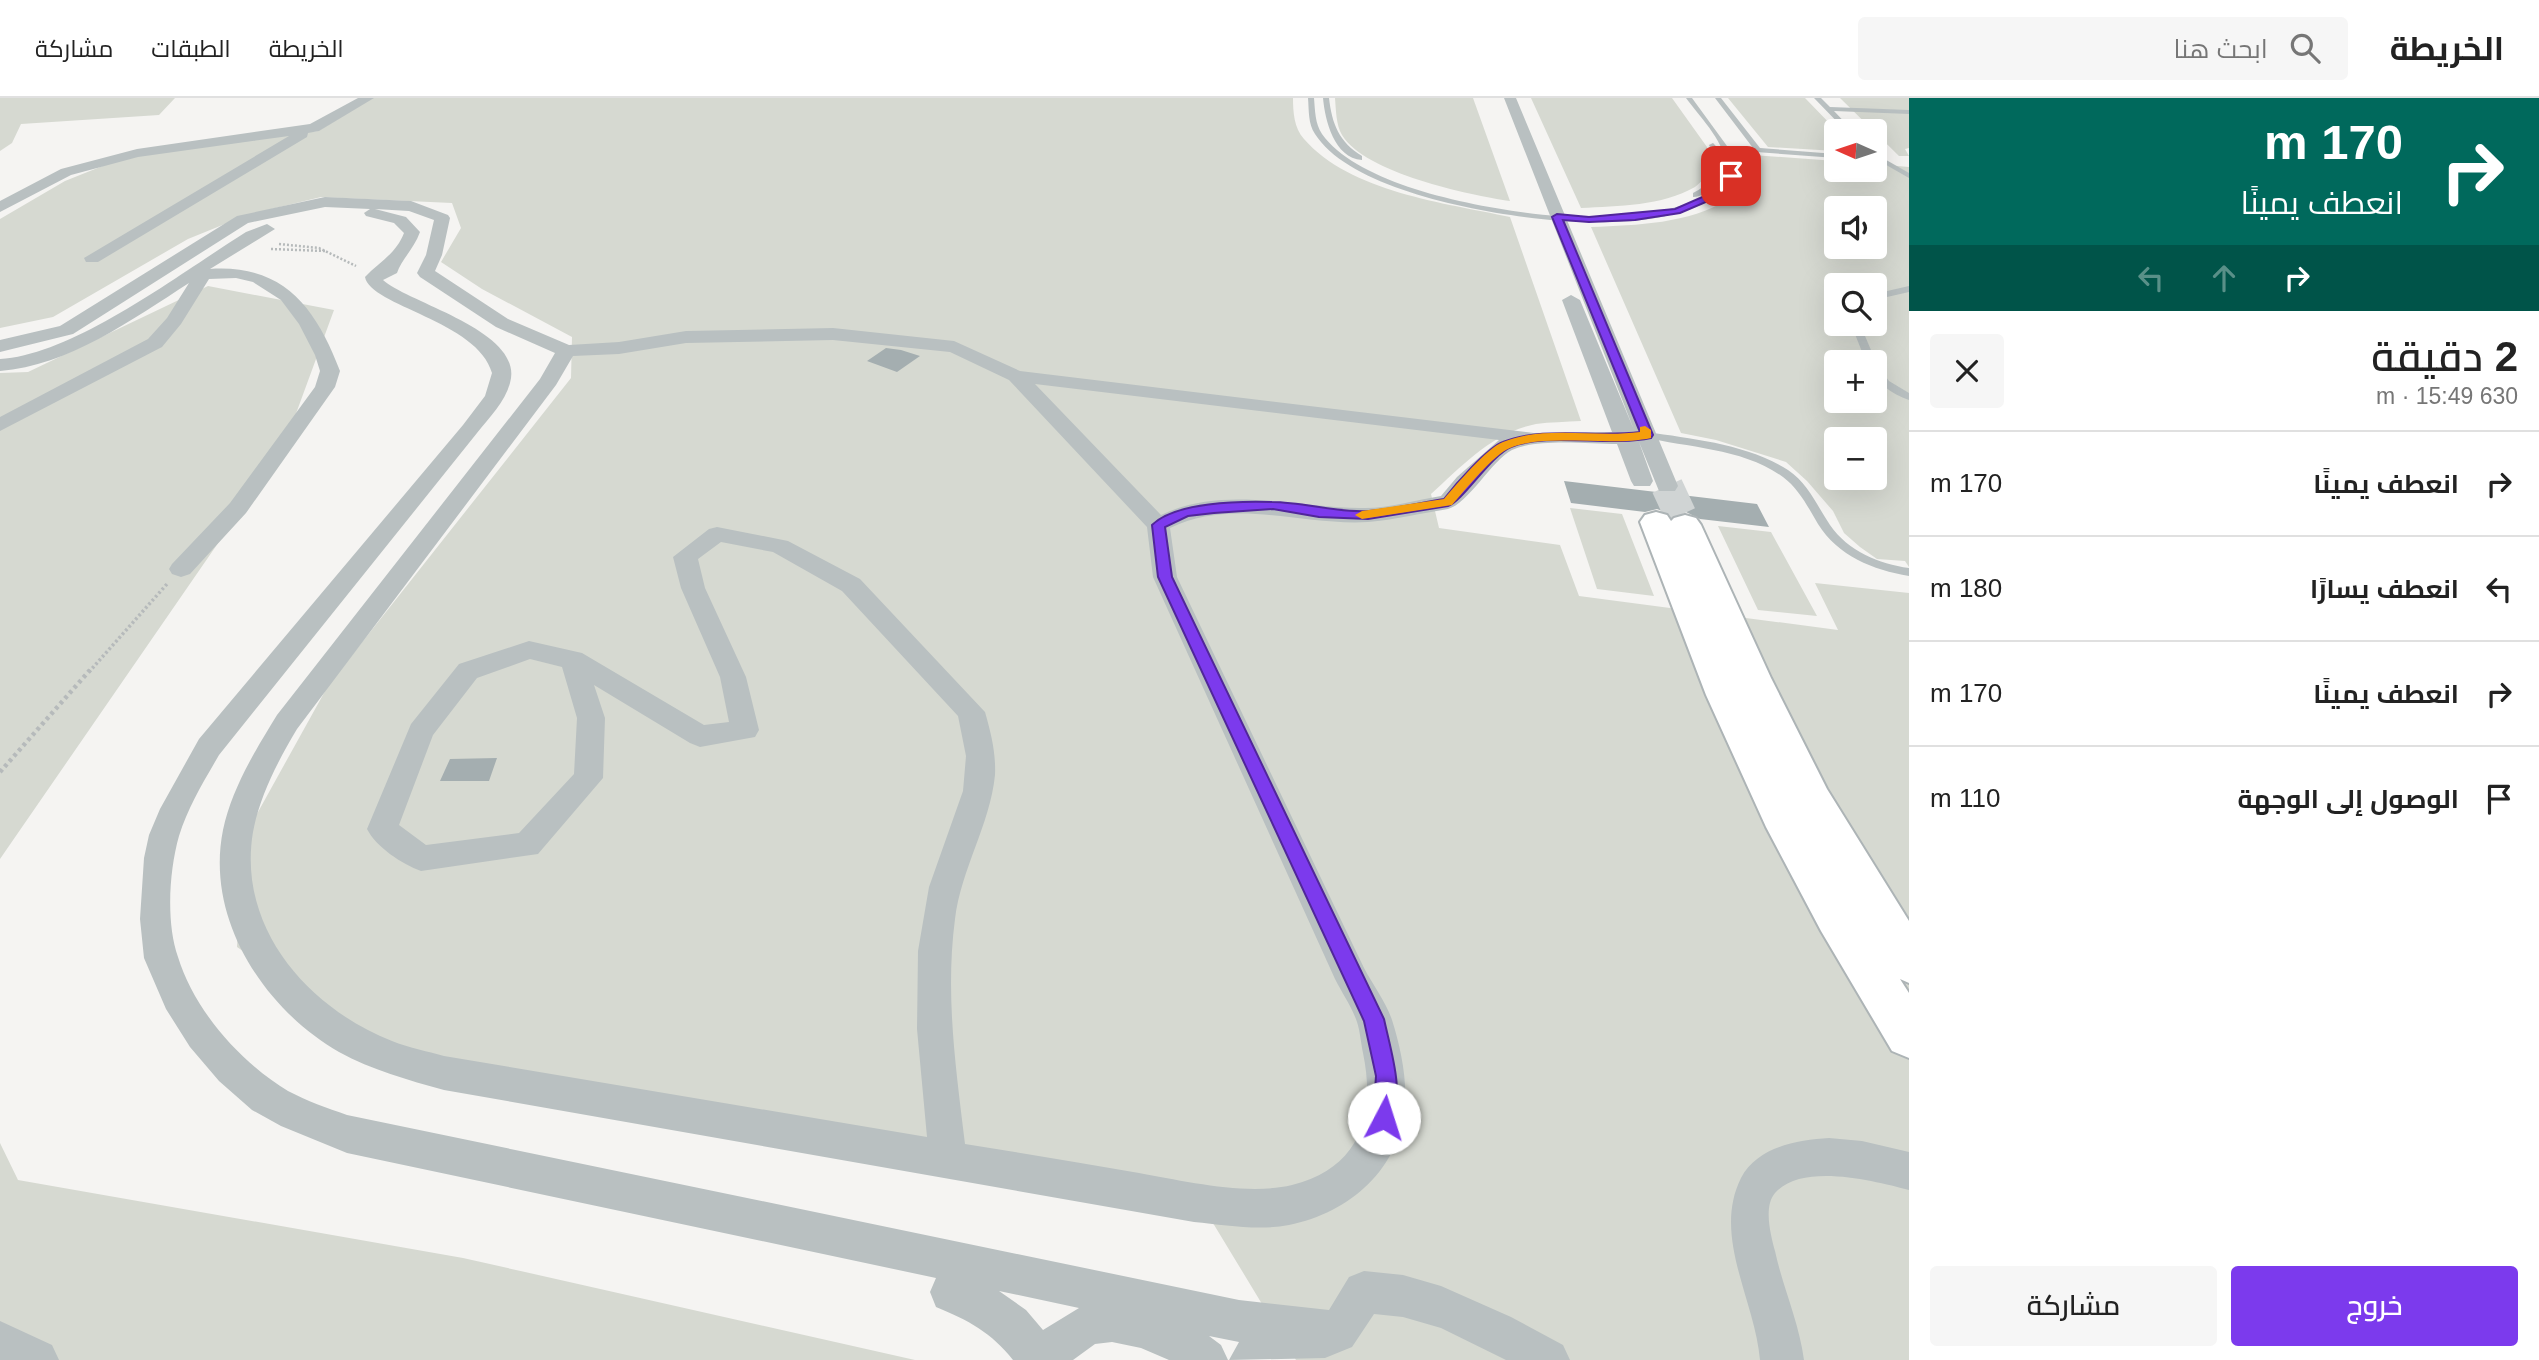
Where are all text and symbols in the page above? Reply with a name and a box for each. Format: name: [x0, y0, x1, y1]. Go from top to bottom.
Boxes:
search box: [1858, 17, 2348, 80]
icon: search: [2286, 29, 2324, 67]
text: الخريطة: [2390, 30, 2504, 67]
text: ابحث هنا: [2174, 34, 2268, 64]
text: مشاركة: [35, 35, 113, 62]
text: الطبقات: [151, 35, 231, 62]
text: الخريطة: [269, 35, 344, 62]
text: 170 m: [2264, 115, 2403, 169]
north arrow: [1824, 119, 1886, 182]
map controls: [1824, 119, 1887, 490]
icon: right: [2427, 126, 2518, 217]
pin: [1701, 146, 1761, 206]
icon: arrive: [1712, 157, 1750, 195]
text: انعطف يمينًا: [2240, 185, 2403, 221]
button: sound: [1824, 196, 1887, 259]
icon: left: [2132, 259, 2170, 297]
icon: ahead: [2205, 259, 2243, 297]
icon: right: [2278, 259, 2316, 297]
button: search: [1824, 273, 1887, 336]
text: 2 دقيقة: [2371, 333, 2518, 380]
button: close: [1930, 334, 2004, 408]
button: +: [1824, 350, 1887, 413]
text: 630 m · 15:49: [2376, 383, 2518, 409]
button: −: [1824, 427, 1887, 490]
icon: right: [2480, 465, 2518, 503]
text: 170 m: [1930, 468, 2002, 498]
text: انعطف يمينًا: [2313, 469, 2459, 499]
icon: left: [2480, 570, 2518, 608]
text: 180 m: [1930, 573, 2002, 603]
text: انعطف يسارًا: [2310, 574, 2459, 604]
icon: right: [2480, 675, 2518, 713]
text: 170 m: [1930, 678, 2002, 708]
text: انعطف يمينًا: [2313, 679, 2459, 709]
icon: arrive: [2480, 780, 2518, 818]
text: 110 m: [1930, 783, 2000, 813]
text: الوصول إلى الوجهة: [2237, 784, 2459, 814]
position arrow: [1347, 1081, 1421, 1155]
button: مشاركة: [1930, 1266, 2217, 1346]
button: خروج: [2231, 1266, 2518, 1346]

